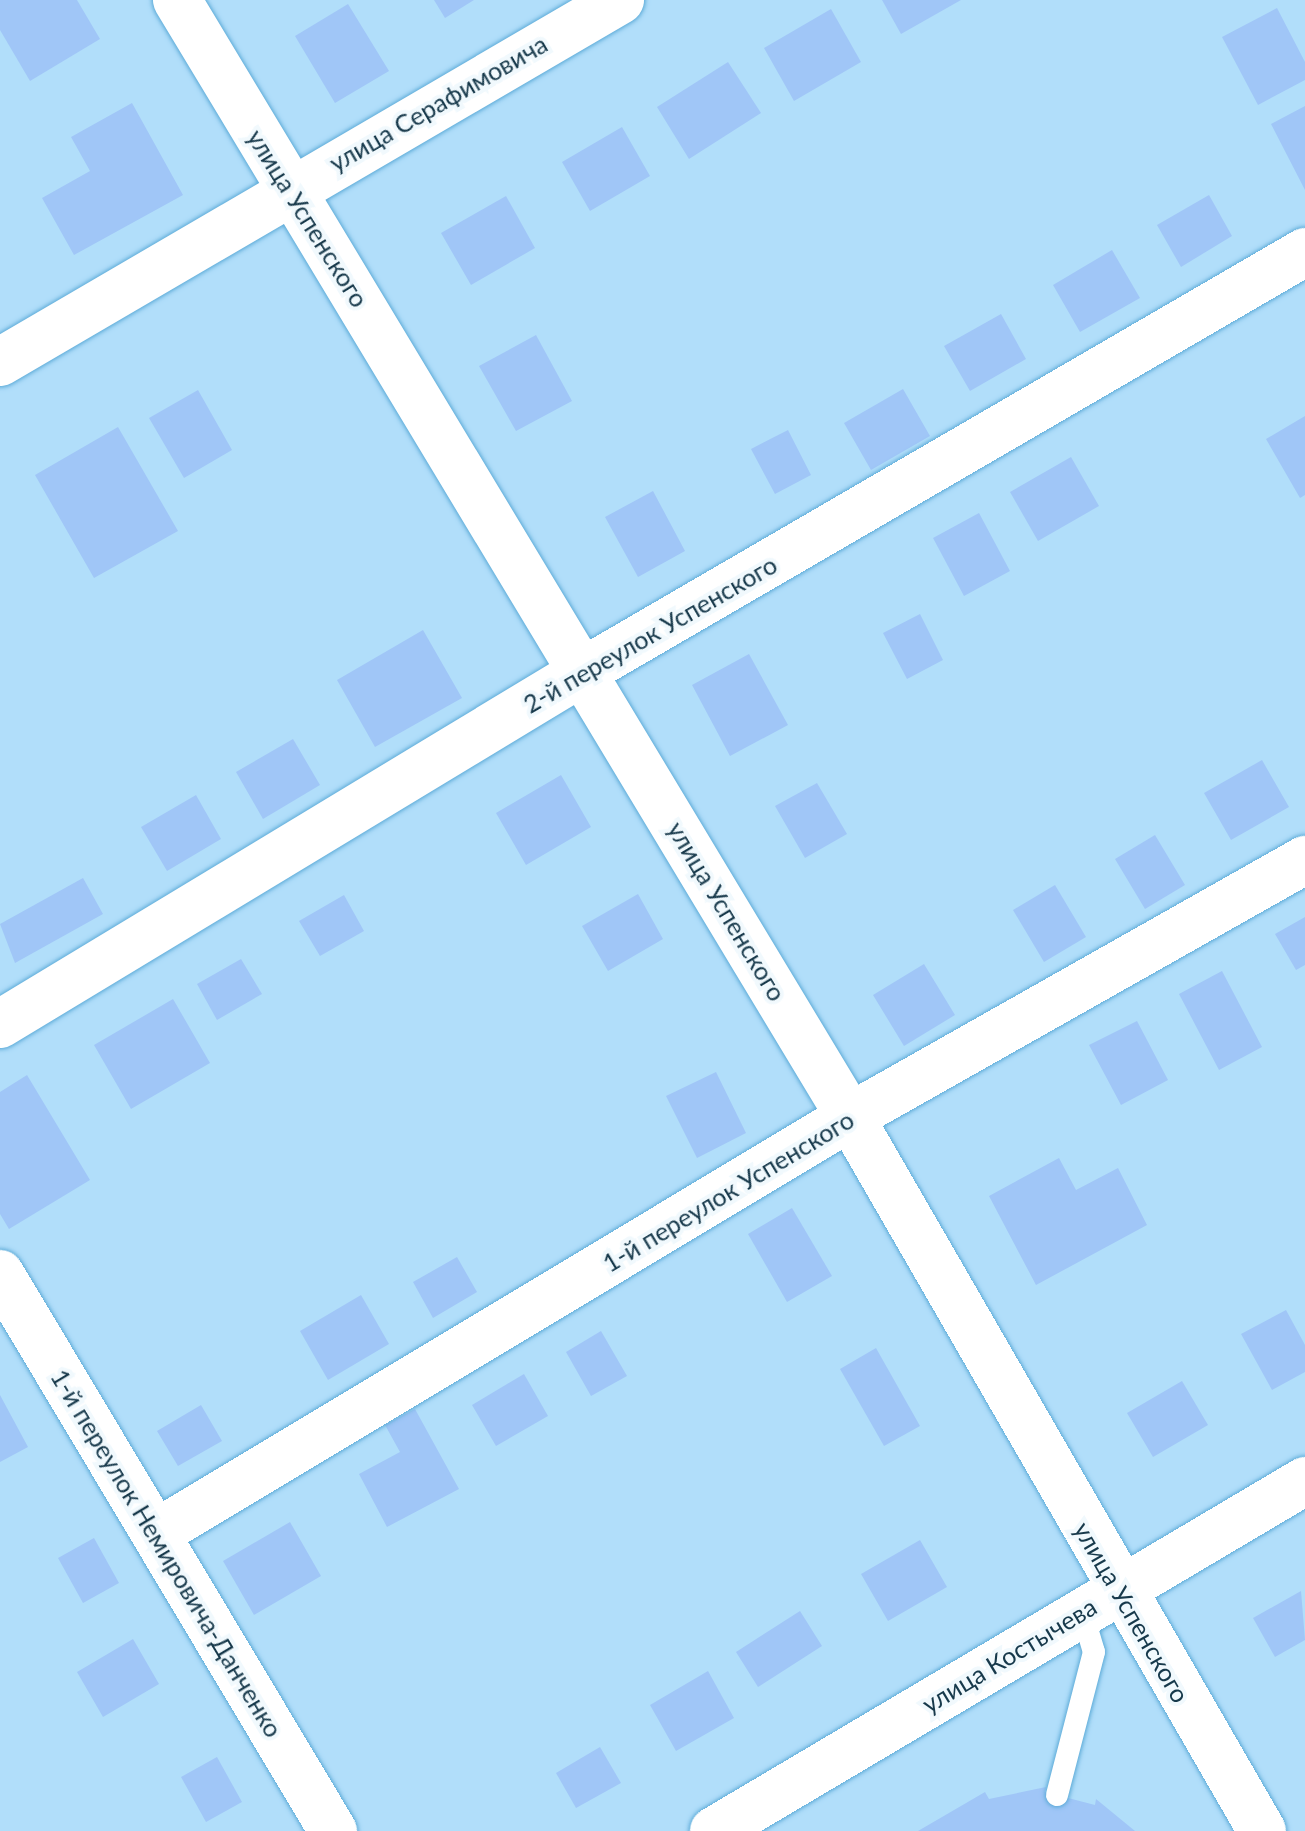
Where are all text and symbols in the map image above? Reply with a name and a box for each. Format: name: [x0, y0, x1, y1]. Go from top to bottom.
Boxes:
street label: улица Серафимовича: [324, 28, 552, 178]
street label: улица Успенского: [241, 124, 375, 312]
street label: 2-й переулок Успенского: [518, 549, 782, 719]
street label: улица Успенского: [662, 816, 792, 1006]
street label: 1-й переулок Успенского: [597, 1104, 859, 1278]
street label: 1-й переулок Немировича-Данченко: [45, 1364, 289, 1742]
street label: улица Успенского: [1068, 1516, 1196, 1708]
street label: улица Костычева: [916, 1591, 1102, 1719]

